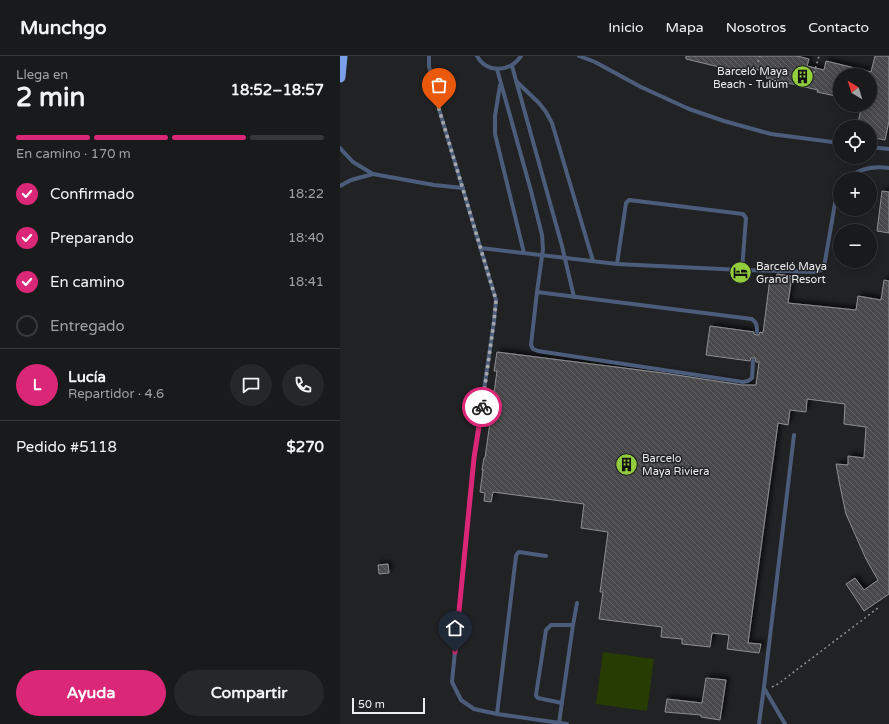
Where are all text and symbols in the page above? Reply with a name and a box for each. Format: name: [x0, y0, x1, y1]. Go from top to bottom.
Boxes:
text: Munchgo: [20, 17, 107, 39]
text: Inicio: [608, 19, 644, 36]
text: Mapa: [666, 19, 704, 36]
text: Nosotros: [726, 19, 786, 36]
text: Contacto: [808, 19, 869, 36]
building icon: Barceló Maya Beach - Tulúm: [790, 64, 816, 90]
place label: Barceló Maya Beach - Tulúm: [713, 65, 788, 91]
text: Llega en: [16, 67, 68, 83]
pin: [422, 68, 456, 109]
north arrow: [833, 68, 877, 112]
map controls: [833, 68, 877, 268]
icon: bag: [428, 74, 450, 96]
text: 18:52–18:57: [231, 81, 324, 99]
text: 2 min: [16, 82, 85, 113]
button: locate: [833, 120, 877, 164]
text: En camino · 170 m: [16, 146, 131, 162]
button: +: [833, 172, 877, 216]
icon: check: [16, 183, 38, 205]
text: Confirmado: [50, 185, 134, 203]
text: 18:22: [288, 186, 324, 202]
button: −: [833, 224, 877, 268]
icon: check: [16, 227, 38, 249]
text: Preparando: [50, 229, 134, 247]
text: 18:40: [288, 230, 324, 246]
hotel icon: Barceló Maya Grand Resort: [728, 259, 754, 285]
place label: Barceló Maya Grand Resort: [756, 260, 827, 286]
icon: check: [16, 271, 38, 293]
text: En camino: [50, 273, 125, 291]
text: 18:41: [288, 274, 324, 290]
text: Entregado: [50, 317, 125, 335]
button: chat: [230, 364, 272, 406]
button: phone: [282, 364, 324, 406]
text: Lucía: [68, 368, 106, 386]
text: L: [33, 376, 41, 394]
text: Repartidor · 4.6: [68, 386, 164, 402]
courier: [462, 387, 502, 427]
icon: bike: [471, 396, 493, 418]
text: Pedido #5118: [16, 438, 117, 456]
text: $270: [286, 438, 324, 456]
building icon: Barcelo Maya Riviera: [614, 451, 640, 477]
place label: Barcelo Maya Riviera: [642, 452, 709, 478]
pin: [438, 611, 472, 652]
icon: home: [444, 617, 466, 639]
button: Ayuda: [16, 670, 166, 716]
button: Compartir: [174, 670, 324, 716]
scale bar: [352, 696, 425, 715]
text: 50 m: [358, 698, 385, 711]

